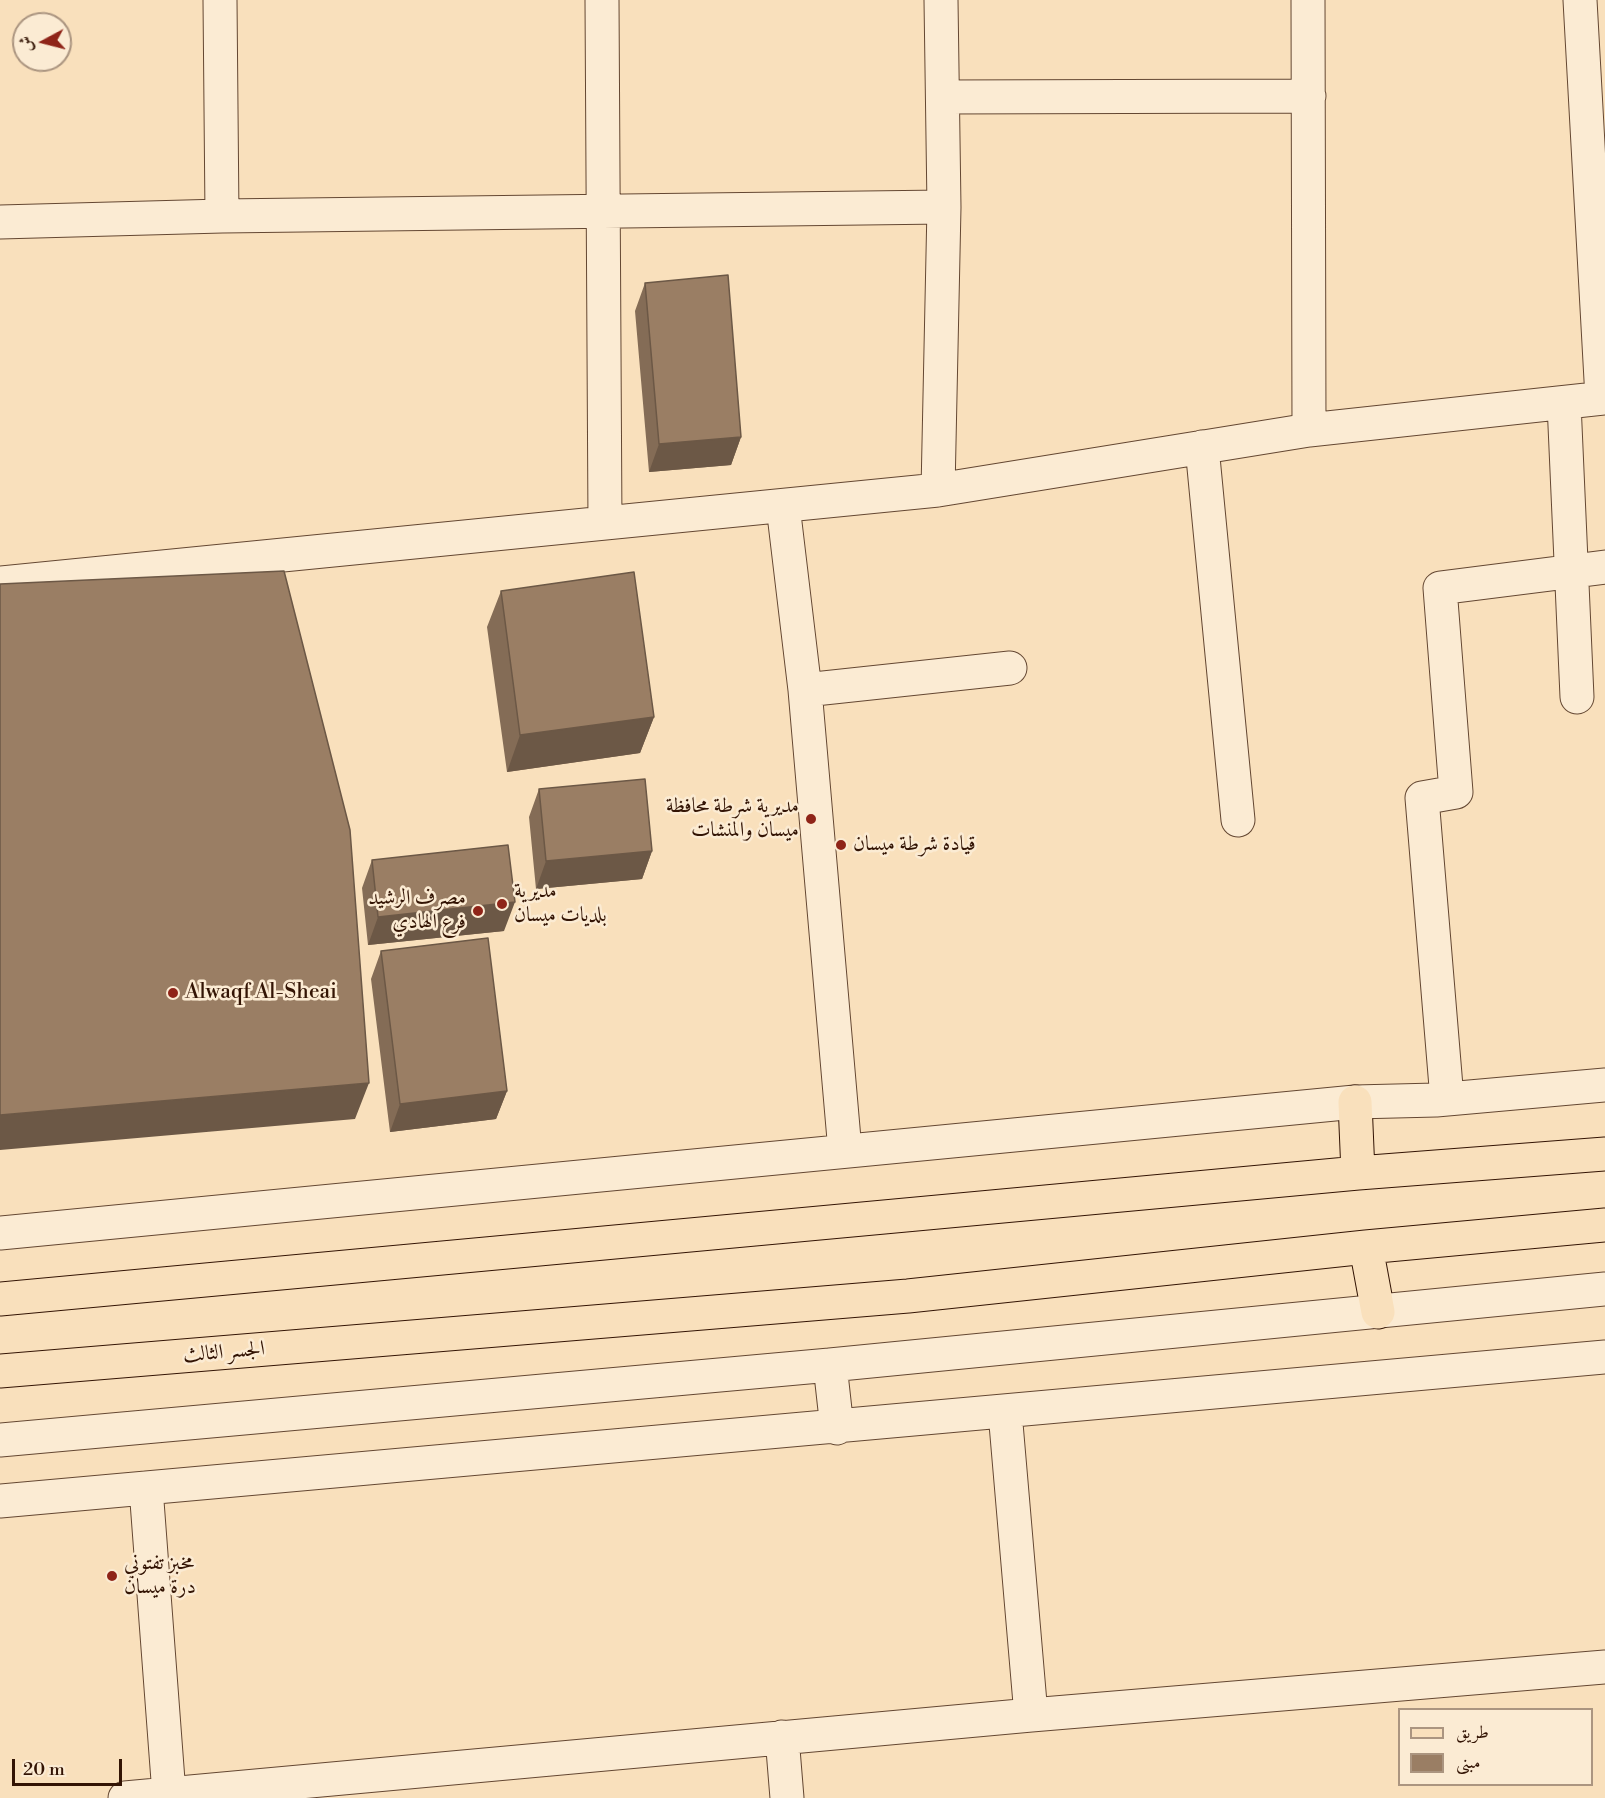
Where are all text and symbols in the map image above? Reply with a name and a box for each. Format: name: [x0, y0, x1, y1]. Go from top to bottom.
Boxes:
north arrow: [12, 12, 72, 72]
text: ش: [15, 35, 37, 53]
place label: مديرية شرطة محافظة ميسان والمنشات: [666, 794, 799, 844]
marker: مديرية شرطة محافظة ميسان والمنشات: [804, 812, 818, 826]
place label: قيادة شرطة ميسان: [853, 832, 976, 858]
marker: قيادة شرطة ميسان: [834, 838, 848, 852]
place label: مديرية بلديات ميسان: [514, 879, 607, 929]
place label: مصرف الرشيد فرع الهادي: [368, 886, 466, 936]
marker: مديرية بلديات ميسان: [495, 897, 509, 911]
marker: مصرف الرشيد فرع الهادي: [471, 904, 485, 918]
place label: Alwaqf Al-Sheai: [185, 980, 337, 1006]
marker: Alwaqf Al-Sheai: [166, 986, 180, 1000]
street label: الجسر الثالث: [182, 1337, 266, 1369]
place label: مخبز تفتوني درة ميسان: [124, 1551, 196, 1601]
marker: مخبز تفتوني درة ميسان: [105, 1569, 119, 1583]
legend: [1398, 1708, 1593, 1786]
text: طريق: [1456, 1721, 1489, 1744]
scale bar: [15, 1747, 124, 1785]
text: مبنى: [1456, 1751, 1481, 1774]
text: 20 m: [23, 1758, 65, 1781]

